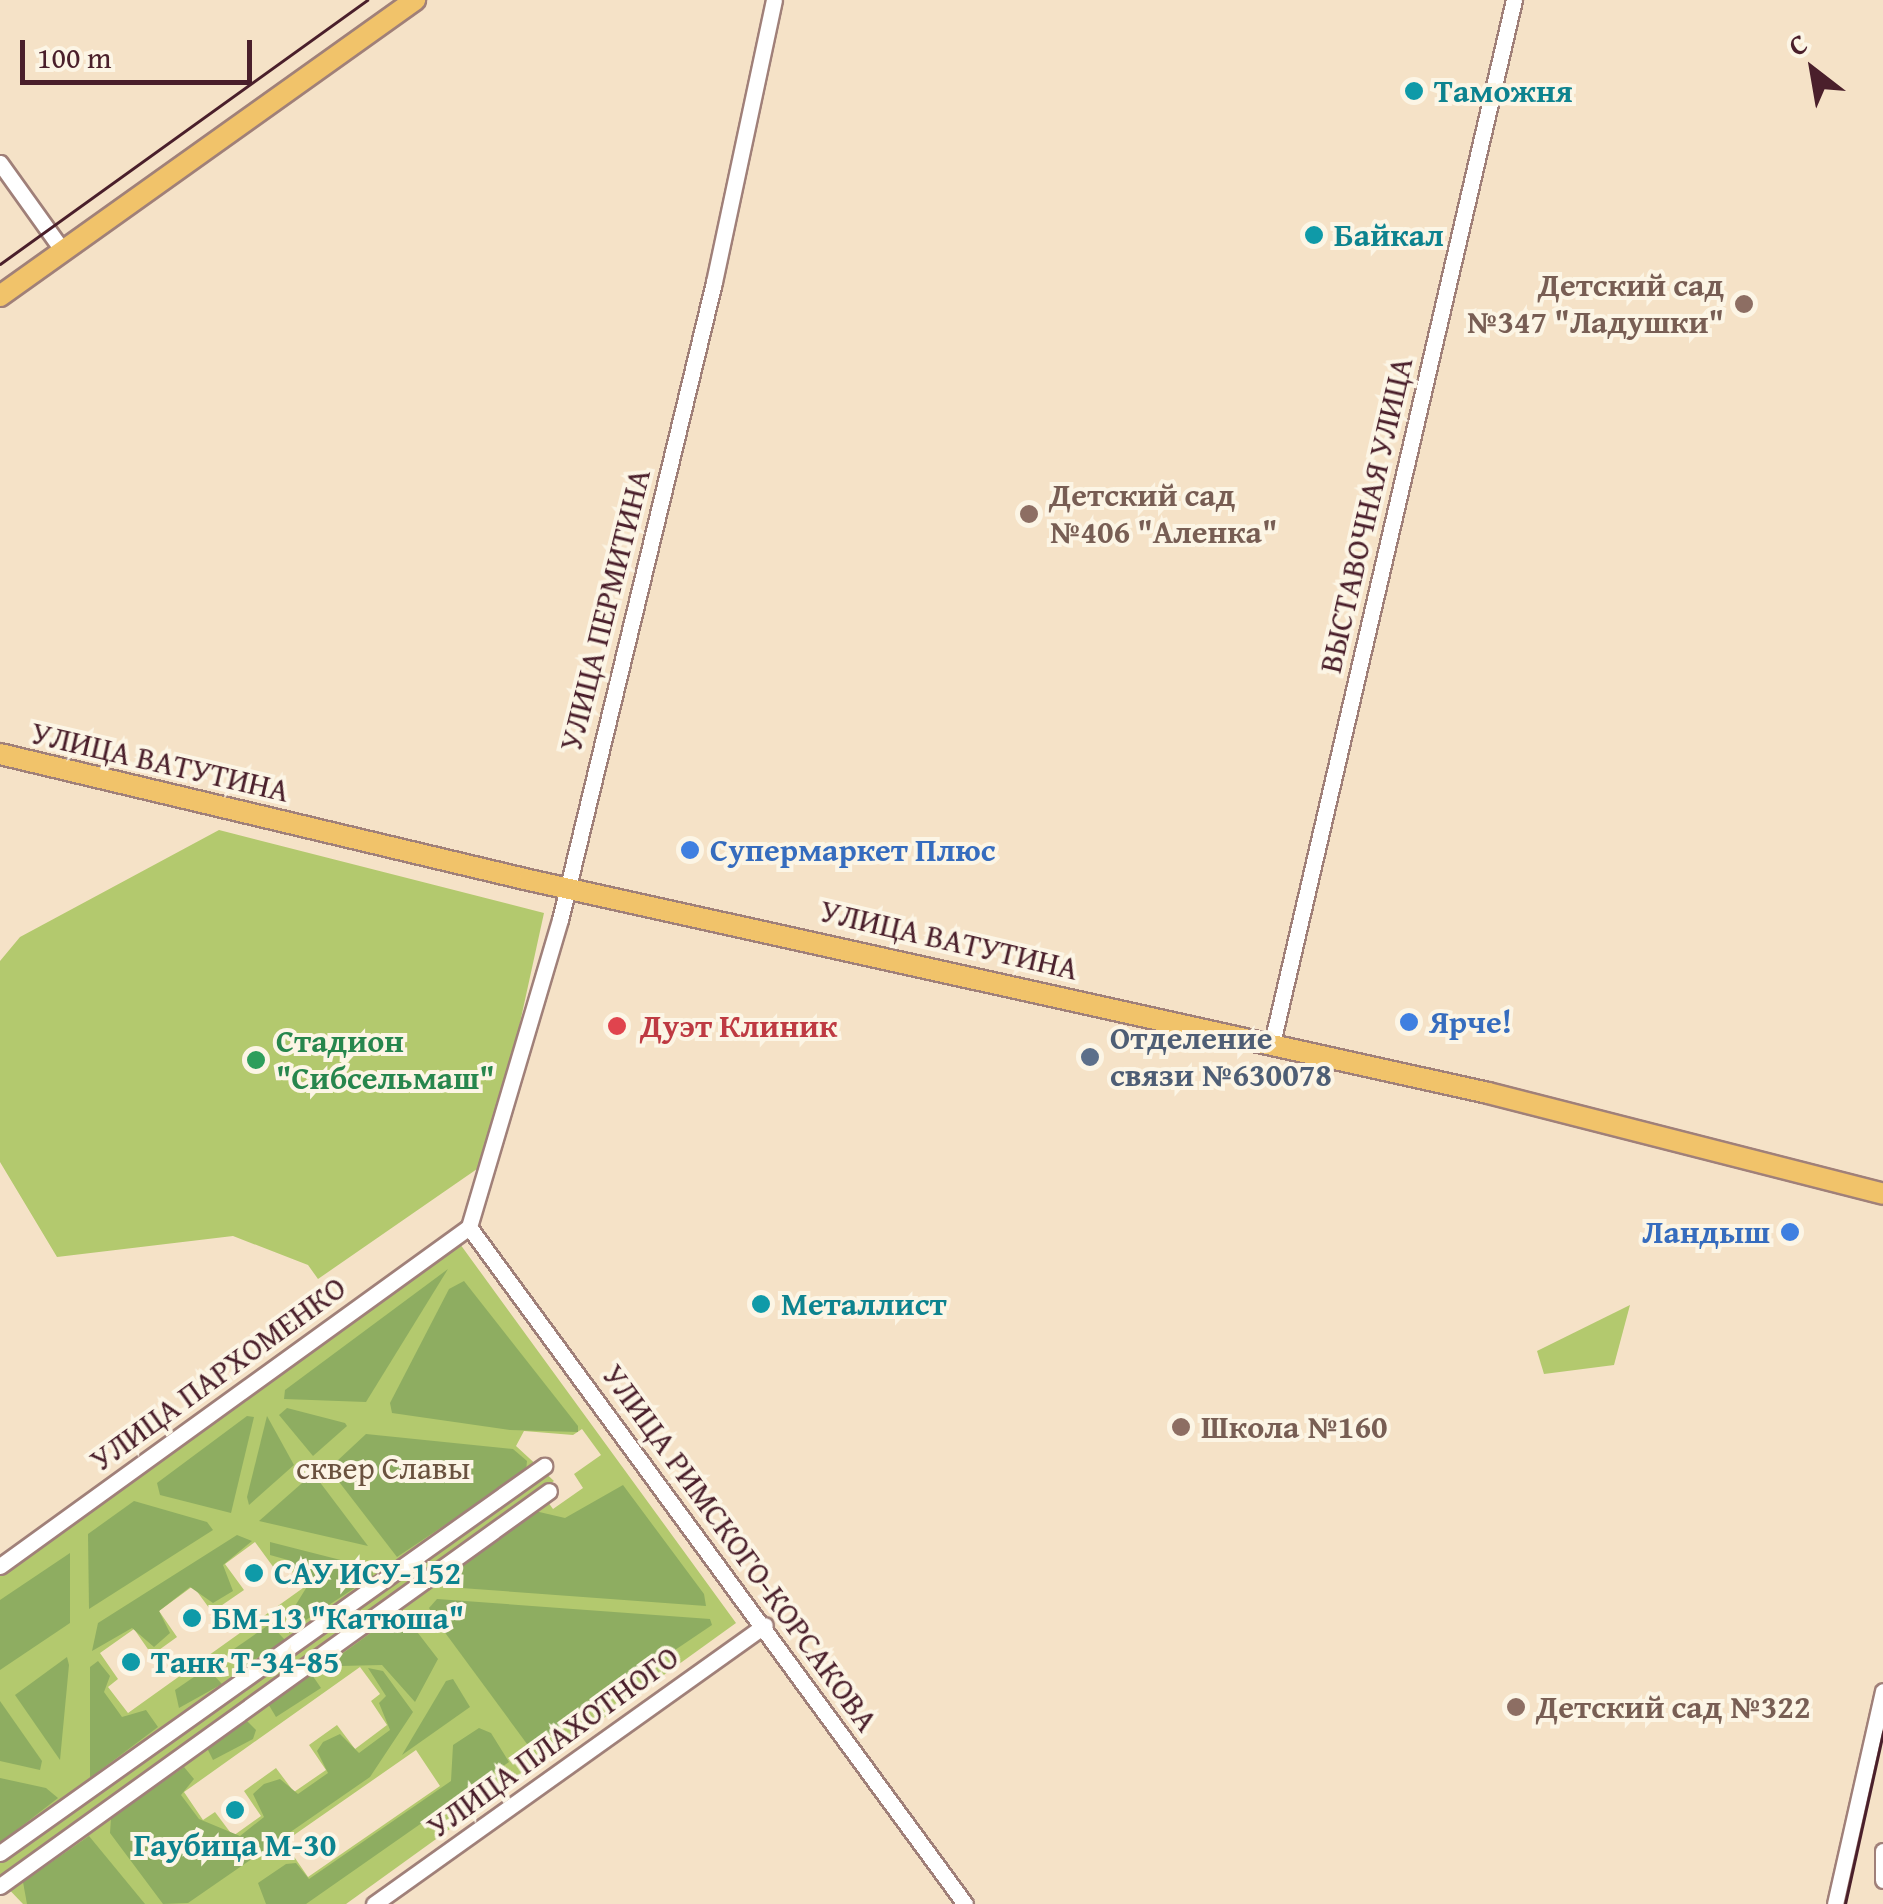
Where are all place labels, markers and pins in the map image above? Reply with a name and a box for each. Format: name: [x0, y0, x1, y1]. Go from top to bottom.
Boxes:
place label: Таможня: [1434, 72, 1573, 110]
marker: Таможня: [1403, 80, 1425, 102]
place label: Байкал: [1334, 216, 1444, 254]
marker: Байкал: [1303, 224, 1325, 246]
place label: Детский сад №347 "Ладушки": [1466, 267, 1724, 342]
marker: Детский сад №347 "Ладушки": [1733, 293, 1755, 315]
place label: Детский сад №406 "Аленка": [1049, 477, 1277, 552]
marker: Детский сад №406 "Аленка": [1018, 503, 1040, 525]
place label: Супермаркет Плюс: [710, 831, 995, 869]
marker: Супермаркет Плюс: [679, 839, 701, 861]
place label: Ярче!: [1429, 1003, 1512, 1041]
place label: Дуэт Клиник: [640, 1007, 837, 1045]
marker: Ярче!: [1398, 1011, 1420, 1033]
marker: Дуэт Клиник: [604, 1013, 630, 1039]
place label: Отделение связи №630078: [1110, 1020, 1332, 1095]
place label: Стадион "Сибсельмаш": [276, 1023, 495, 1098]
marker: Отделение связи №630078: [1079, 1046, 1101, 1068]
marker: Стадион "Сибсельмаш": [245, 1049, 267, 1071]
place label: Ландыш: [1642, 1213, 1770, 1251]
marker: Ландыш: [1779, 1221, 1801, 1243]
place label: Металлист: [781, 1285, 947, 1323]
marker: Металлист: [750, 1293, 772, 1315]
place label: Школа №160: [1201, 1408, 1388, 1446]
marker: Школа №160: [1170, 1416, 1192, 1438]
place label: САУ ИСУ-152: [274, 1554, 461, 1592]
marker: САУ ИСУ-152: [243, 1562, 265, 1584]
place label: БМ-13 "Катюша": [212, 1599, 464, 1637]
marker: БМ-13 "Катюша": [181, 1607, 203, 1629]
place label: Танк Т-34-85: [151, 1643, 340, 1681]
marker: Танк Т-34-85: [120, 1651, 142, 1673]
place label: Детский сад №322: [1536, 1688, 1810, 1726]
marker: Детский сад №322: [1505, 1696, 1527, 1718]
marker: Гаубица М-30: [224, 1799, 246, 1821]
place label: Гаубица М-30: [134, 1826, 336, 1864]

